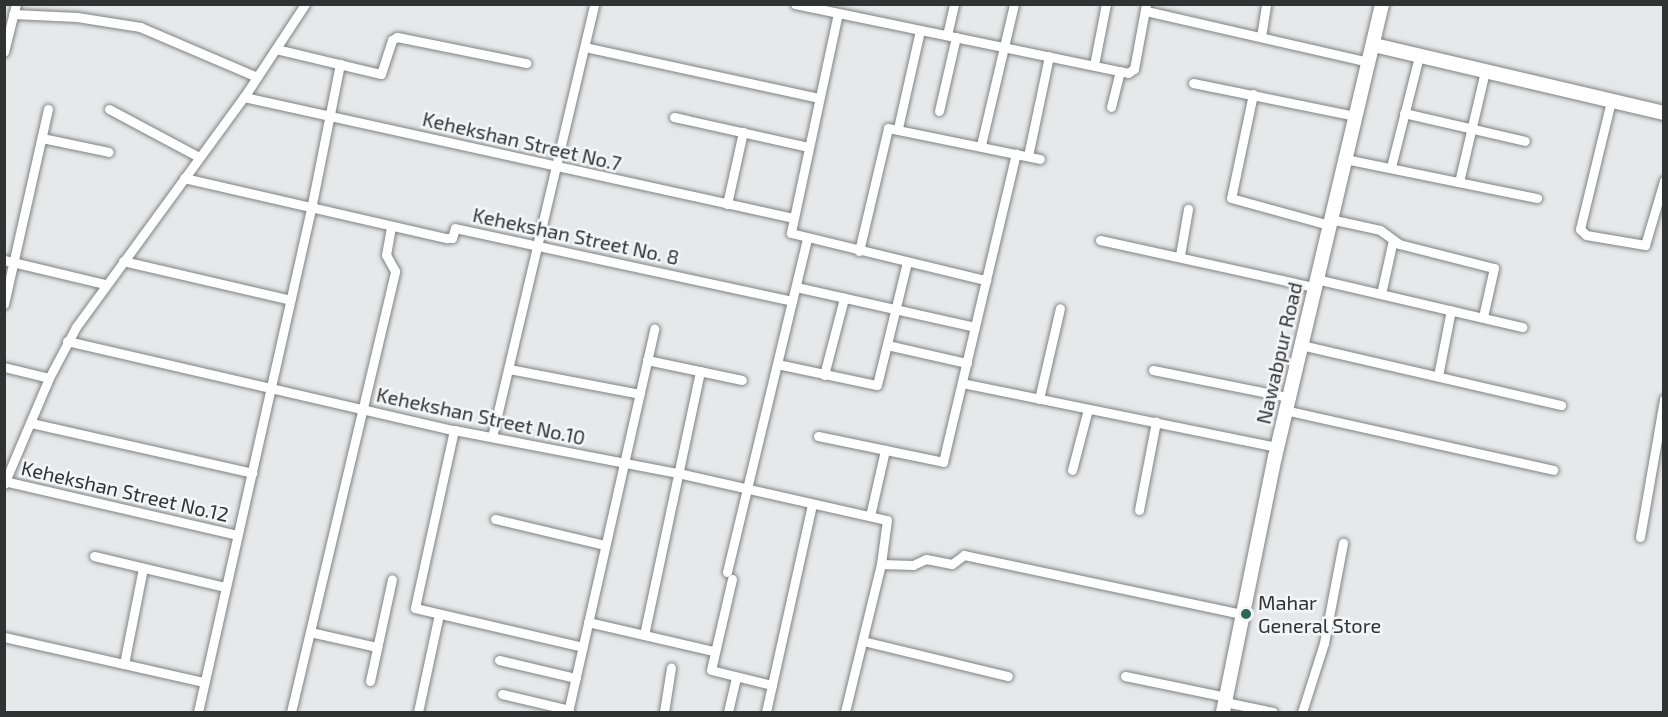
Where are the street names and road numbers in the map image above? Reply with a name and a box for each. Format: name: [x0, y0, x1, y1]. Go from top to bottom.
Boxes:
street label: Kehekshan Street No.7: [420, 106, 624, 176]
street label: Kehekshan Street No. 8: [471, 202, 681, 270]
street label: Nawabpur Road: [1251, 279, 1307, 427]
street label: Kehekshan Street No.10: [374, 382, 588, 450]
street label: Kehekshan Street No.12: [19, 455, 231, 527]

